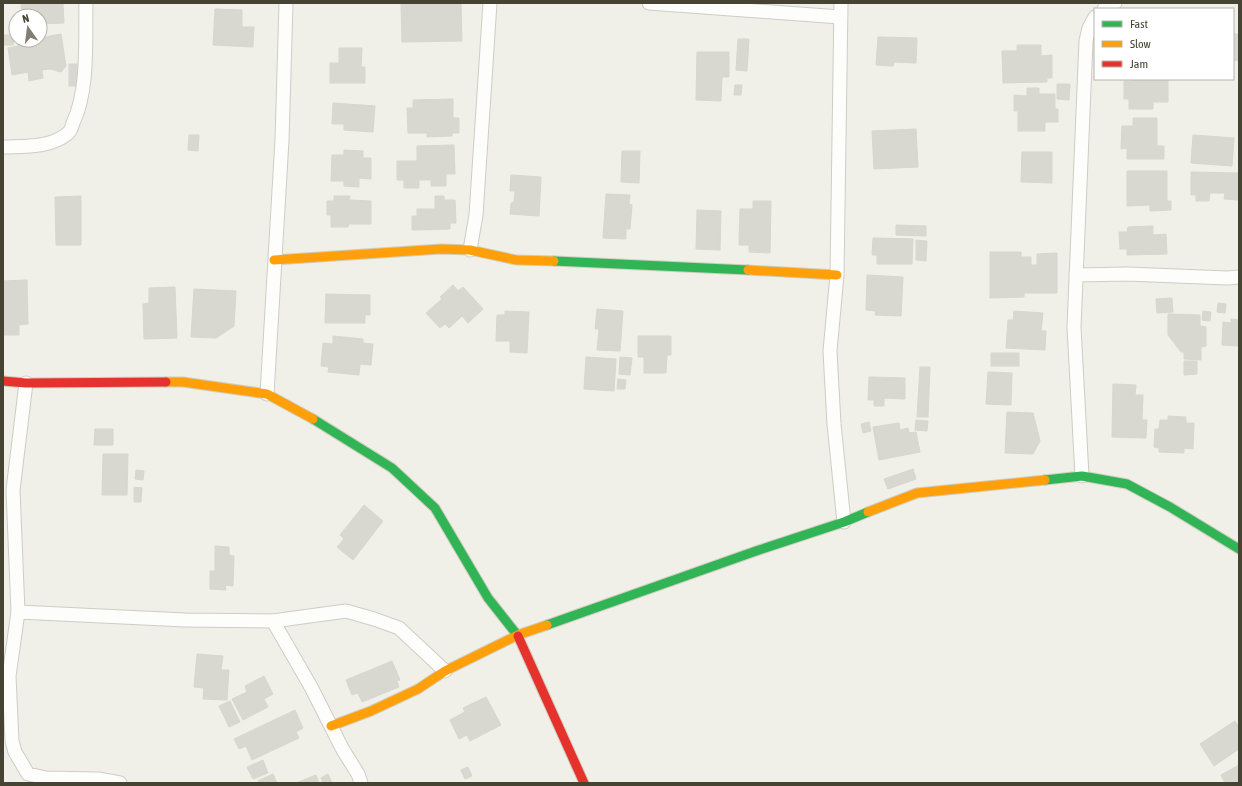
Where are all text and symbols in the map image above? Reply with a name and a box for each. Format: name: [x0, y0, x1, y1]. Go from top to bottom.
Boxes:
north arrow: [8, 8, 48, 48]
legend: [1094, 8, 1234, 80]
text: N: [21, 12, 30, 25]
text: Fast: [1130, 17, 1148, 31]
text: Slow: [1130, 37, 1151, 51]
text: Jam: [1130, 57, 1148, 71]

